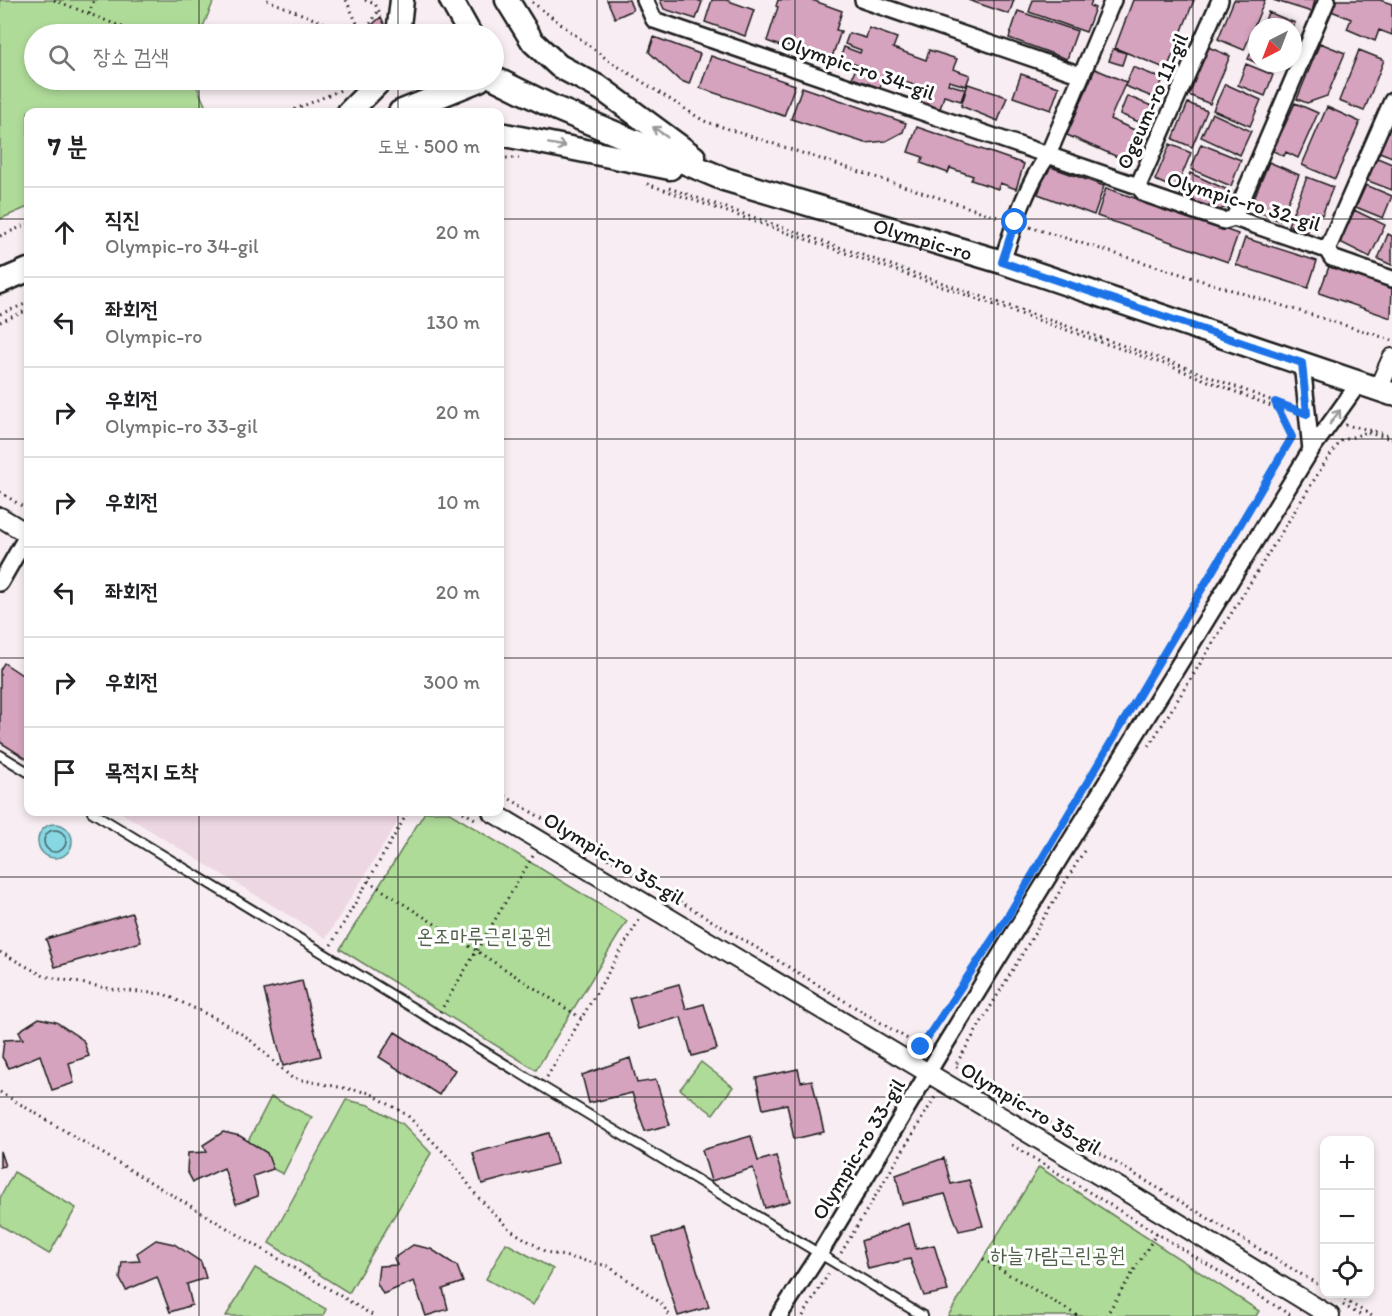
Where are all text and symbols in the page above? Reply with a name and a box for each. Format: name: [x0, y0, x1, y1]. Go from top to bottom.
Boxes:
north arrow: [1248, 18, 1302, 72]
search box: [24, 24, 504, 90]
street label: Olympic-ro 34-gil: [778, 29, 938, 105]
street label: Ogeum-ro 11-gil: [1111, 29, 1193, 173]
icon: search: [45, 41, 78, 74]
text: 장소 검색: [93, 43, 169, 70]
one-way arrow: [653, 126, 669, 139]
text: 7 분: [48, 130, 88, 162]
text: 도보 · 500 m: [378, 134, 480, 158]
one-way arrow: [547, 140, 566, 151]
street label: Olympic-ro 32-gil: [1164, 166, 1324, 236]
text: 직진: [105, 206, 140, 233]
route start: [1001, 208, 1027, 234]
street label: Olympic-ro: [870, 212, 976, 265]
icon: ahead: [48, 216, 81, 249]
text: 20 m: [436, 220, 480, 244]
text: Olympic-ro 34-gil: [105, 234, 259, 258]
text: 좌회전: [105, 296, 158, 323]
icon: left: [48, 306, 81, 339]
text: 130 m: [426, 310, 480, 334]
text: Olympic-ro: [105, 324, 202, 348]
text: 우회전: [105, 386, 158, 413]
icon: right: [48, 396, 81, 429]
text: 20 m: [436, 400, 480, 424]
one-way arrow: [1329, 409, 1341, 425]
text: Olympic-ro 33-gil: [105, 414, 258, 438]
icon: right: [48, 486, 81, 519]
text: 우회전: [105, 488, 158, 515]
text: 10 m: [437, 490, 480, 514]
icon: left: [48, 576, 81, 609]
text: 좌회전: [105, 578, 158, 605]
text: 20 m: [436, 580, 480, 604]
icon: right: [48, 666, 81, 699]
text: 우회전: [105, 668, 158, 695]
text: 300 m: [423, 670, 480, 694]
icon: arrive: [48, 756, 81, 789]
text: 목적지 도착: [105, 758, 198, 785]
street label: Olympic-ro 35-gil: [539, 806, 689, 910]
park label: 온조마루근린공원: [416, 923, 552, 948]
route end: [907, 1033, 933, 1059]
street label: Olympic-ro 35-gil: [956, 1056, 1106, 1160]
street label: Olympic-ro 33-gil: [806, 1074, 910, 1224]
map controls: [1320, 1136, 1374, 1298]
button: +: [1320, 1136, 1374, 1190]
button: −: [1320, 1190, 1374, 1244]
park label: 하늘가람근린공원: [990, 1242, 1126, 1267]
button: locate: [1320, 1244, 1374, 1298]

